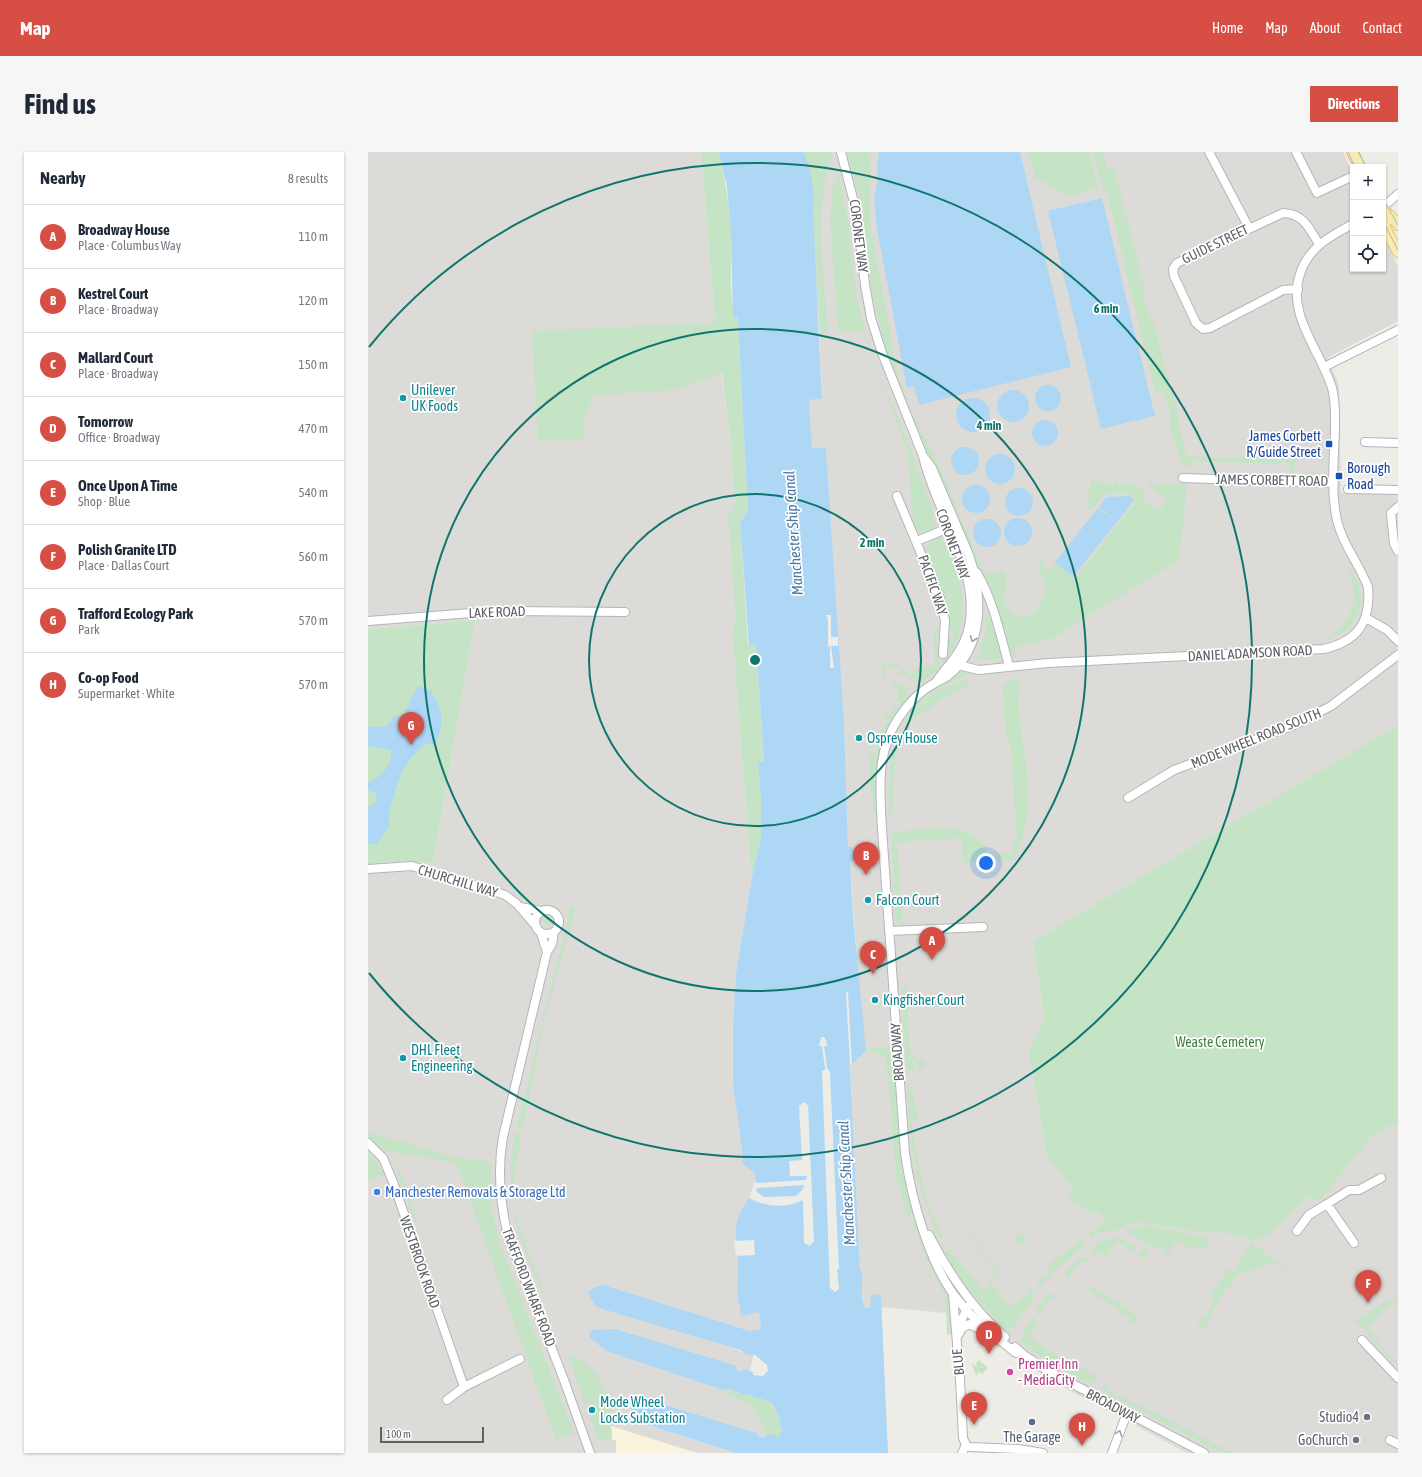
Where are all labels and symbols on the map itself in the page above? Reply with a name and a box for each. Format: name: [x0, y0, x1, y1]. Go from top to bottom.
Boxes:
street label: CORONET WAY: [847, 198, 872, 274]
street label: GUIDE STREET: [1179, 221, 1251, 267]
text: 6 min: [1094, 302, 1118, 316]
place label: Unilever UK Foods: [411, 382, 458, 414]
marker: Unilever UK Foods: [398, 393, 408, 403]
text: 4 min: [976, 419, 1001, 433]
place label: James Corbett R/Guide Street: [1246, 428, 1321, 460]
marker: James Corbett R/Guide Street: [1324, 439, 1334, 449]
place label: Borough Road: [1347, 460, 1391, 492]
water label: Manchester Ship Canal: [780, 470, 806, 596]
street label: JAMES CORBETT ROAD: [1216, 471, 1328, 489]
marker: Borough Road: [1334, 471, 1344, 481]
street label: CORONET WAY: [933, 507, 973, 582]
text: 2 min: [860, 536, 884, 550]
street label: PACIFIC WAY: [915, 553, 951, 618]
street label: LAKE ROAD: [468, 603, 526, 621]
one-way arrow: [970, 635, 978, 642]
street label: DANIEL ADAMSON ROAD: [1187, 642, 1313, 664]
centre of rings: [748, 653, 762, 667]
street label: MODE WHEEL ROAD SOUTH: [1189, 705, 1323, 771]
pin: G: [398, 712, 424, 745]
place label: Osprey House: [867, 730, 938, 746]
marker: Osprey House: [854, 733, 864, 743]
pin: B: [853, 842, 879, 875]
your location: [976, 853, 996, 873]
street label: CHURCHILL WAY: [416, 861, 501, 901]
place label: Falcon Court: [876, 892, 940, 908]
marker: Falcon Court: [863, 895, 873, 905]
pin: A: [919, 927, 945, 960]
pin: C: [860, 941, 886, 974]
place label: Kingfisher Court: [883, 992, 965, 1008]
marker: Kingfisher Court: [870, 995, 880, 1005]
street label: BROADWAY: [887, 1022, 907, 1082]
park label: Weaste Cemetery: [1176, 1034, 1265, 1050]
place label: DHL Fleet Engineering: [411, 1042, 473, 1074]
marker: DHL Fleet Engineering: [398, 1053, 408, 1063]
water label: Manchester Ship Canal: [834, 1120, 858, 1246]
place label: Manchester Removals & Storage Ltd: [385, 1184, 566, 1200]
marker: Manchester Removals & Storage Ltd: [372, 1187, 382, 1197]
street label: WESTBROOK ROAD: [397, 1214, 443, 1310]
street label: TRAFFORD WHARF ROAD: [499, 1225, 559, 1349]
pin: F: [1355, 1270, 1381, 1303]
pin: D: [976, 1321, 1002, 1354]
street label: BLUE: [949, 1348, 967, 1376]
place label: Premier Inn - MediaCity: [1018, 1356, 1078, 1388]
marker: Premier Inn - MediaCity: [1005, 1367, 1015, 1377]
street label: BROADWAY: [1083, 1385, 1143, 1427]
pin: E: [961, 1392, 987, 1425]
place label: Mode Wheel Locks Substation: [600, 1394, 686, 1426]
marker: Mode Wheel Locks Substation: [587, 1405, 597, 1415]
place label: Studio4: [1319, 1409, 1359, 1425]
marker: Studio4: [1362, 1412, 1372, 1422]
pin: H: [1069, 1413, 1095, 1446]
marker: The Garage: [1027, 1417, 1037, 1427]
scale bar: [380, 1425, 484, 1444]
place label: The Garage: [1003, 1429, 1061, 1445]
one-way arrow: [1115, 1430, 1123, 1437]
place label: GoChurch: [1298, 1432, 1348, 1448]
marker: GoChurch: [1351, 1435, 1361, 1445]

